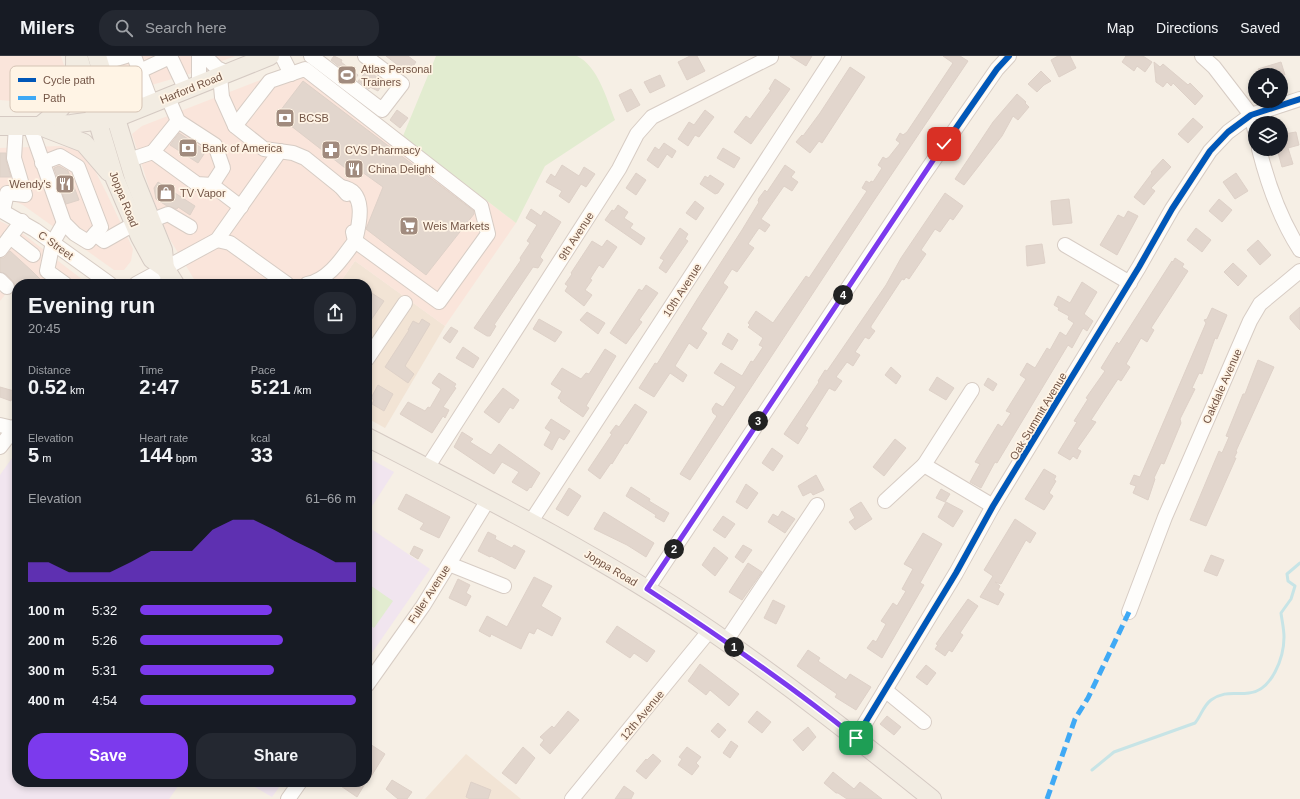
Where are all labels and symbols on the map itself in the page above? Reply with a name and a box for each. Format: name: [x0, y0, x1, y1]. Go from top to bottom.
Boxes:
place label: Atlas Personal Trainers: [361, 63, 432, 88]
sports icon: Atlas Personal Trainers: [336, 64, 358, 86]
legend: [10, 66, 142, 112]
street label: Harford Road: [158, 70, 224, 106]
text: Cycle path: [43, 74, 95, 86]
text: Path: [43, 92, 66, 104]
bank icon: BCSB: [274, 107, 296, 129]
place label: BCSB: [299, 112, 329, 124]
pin: [927, 127, 961, 161]
bank icon: Bank of America: [177, 137, 199, 159]
pharmacy icon: CVS Pharmacy: [320, 139, 342, 161]
place label: Bank of America: [202, 142, 283, 154]
place label: CVS Pharmacy: [345, 144, 421, 156]
restaurant icon: China Delight: [343, 158, 365, 180]
place label: China Delight: [368, 163, 434, 175]
street label: Joppa Road: [107, 169, 141, 229]
restaurant icon: Wendy's: [54, 173, 76, 195]
place label: Wendy's: [9, 178, 51, 190]
shop icon: TV Vapor: [155, 182, 177, 204]
place label: TV Vapor: [180, 187, 226, 199]
street label: 9th Avenue: [556, 210, 596, 262]
supermarket icon: Weis Markets: [398, 215, 420, 237]
place label: Weis Markets: [423, 220, 490, 232]
street label: C Street: [36, 228, 76, 262]
street label: 10th Avenue: [660, 261, 704, 319]
pin: 4: [833, 285, 853, 305]
street label: Oakdale Avenue: [1200, 347, 1244, 425]
street label: Oak Summit Avenue: [1007, 370, 1069, 462]
pin: 3: [748, 411, 768, 431]
pin: 2: [664, 539, 684, 559]
street label: Joppa Road: [582, 548, 640, 588]
street label: Fuller Avenue: [406, 563, 452, 625]
pin: 1: [724, 637, 744, 657]
street label: 12th Avenue: [618, 688, 666, 742]
pin: [839, 721, 873, 755]

